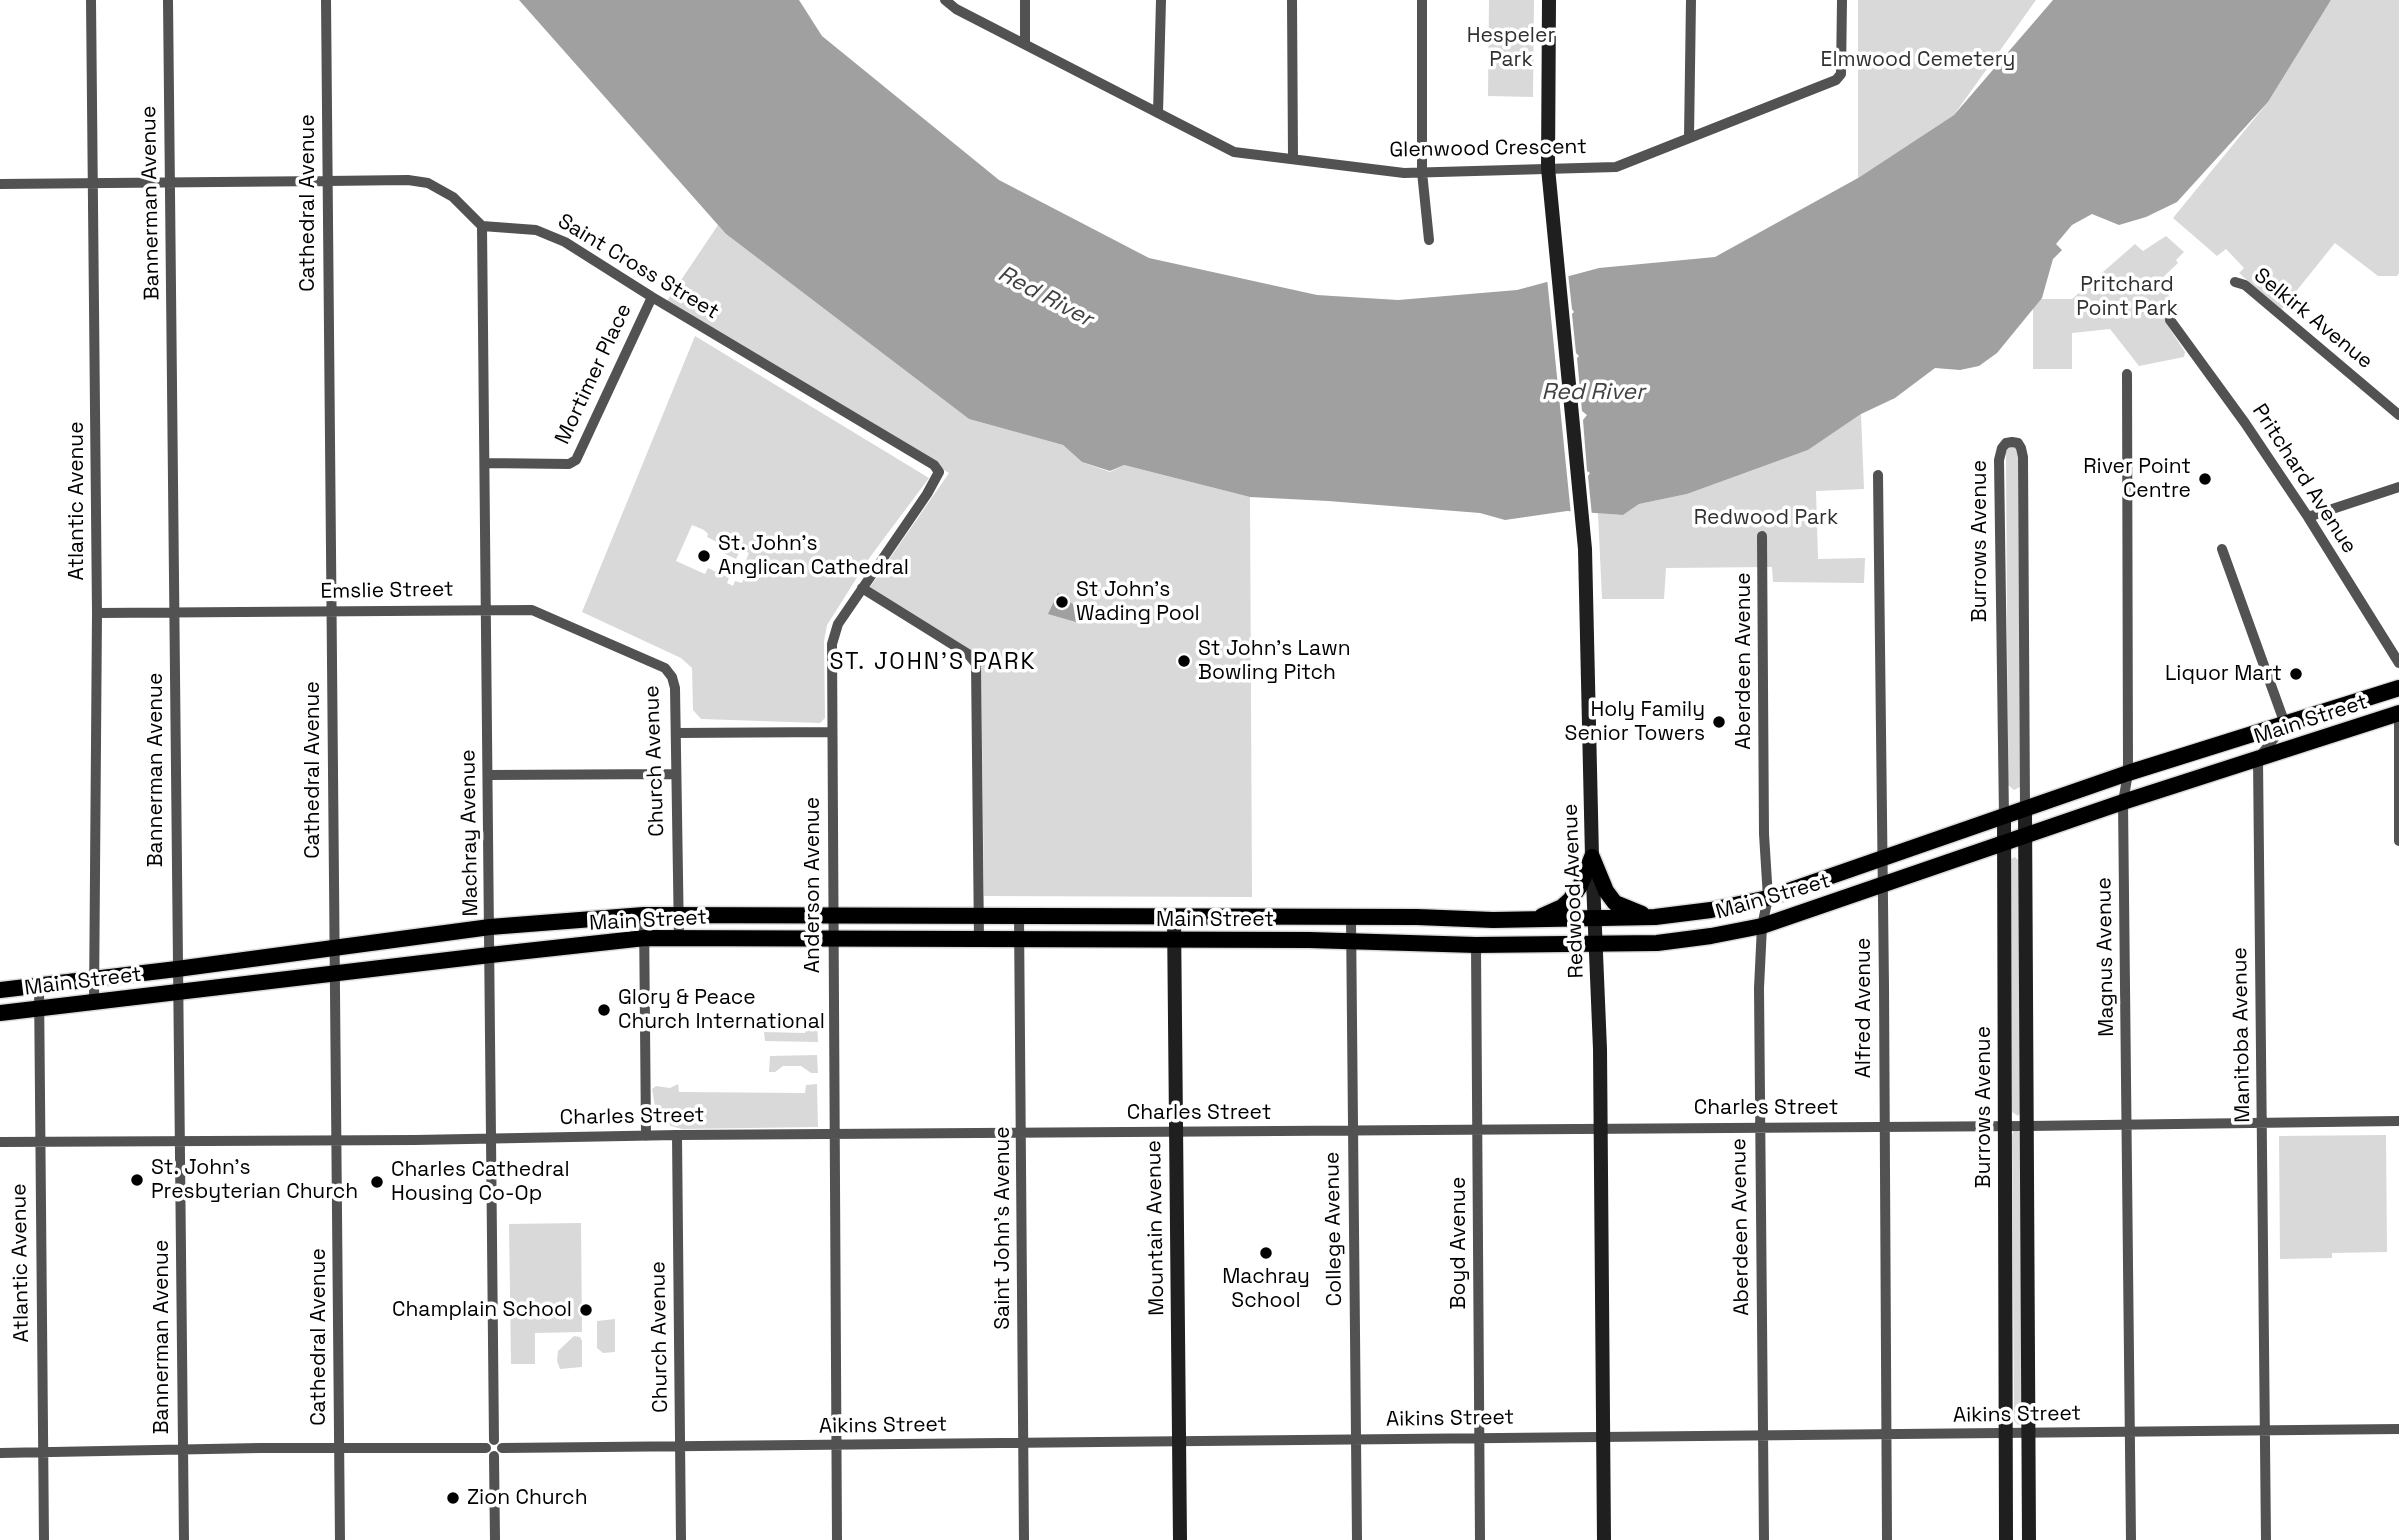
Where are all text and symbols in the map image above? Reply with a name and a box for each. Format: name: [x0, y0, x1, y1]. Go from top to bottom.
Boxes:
park label: Hespeler Park: [1467, 23, 1555, 73]
park label: Elmwood Cemetery: [1821, 47, 2015, 73]
street label: Bannerman Avenue: [137, 105, 165, 301]
street label: Cathedral Avenue: [295, 114, 321, 292]
street label: Glenwood Crescent: [1389, 135, 1587, 163]
street label: Saint Cross Street: [553, 209, 723, 325]
water label: Red River: [993, 261, 1097, 333]
street label: Selkirk Avenue: [2248, 263, 2378, 375]
park label: Pritchard Point Park: [2076, 272, 2178, 322]
street label: Mortimer Place: [550, 300, 638, 448]
water label: Red River: [1541, 379, 1645, 407]
street label: Pritchard Avenue: [2246, 400, 2362, 558]
street label: Atlantic Avenue: [64, 421, 90, 581]
place label: River Point Centre: [2083, 454, 2191, 504]
street label: Burrows Avenue: [1967, 460, 1993, 622]
marker: River Point Centre: [2197, 471, 2213, 487]
park label: Redwood Park: [1694, 505, 1838, 531]
place label: St. John’s Anglican Cathedral: [718, 531, 909, 581]
marker: St. John’s Anglican Cathedral: [696, 548, 712, 564]
street label: Aberdeen Avenue: [1731, 572, 1757, 750]
street label: Emslie Street: [320, 577, 454, 605]
place label: St John's Wading Pool: [1076, 577, 1200, 627]
marker: St John's Wading Pool: [1054, 594, 1070, 610]
place label: St John's Lawn Bowling Pitch: [1198, 636, 1351, 686]
district label: ST. JOHN'S PARK: [831, 649, 1035, 677]
marker: St John's Lawn Bowling Pitch: [1176, 653, 1192, 669]
place label: Liquor Mart: [2165, 661, 2282, 687]
marker: Liquor Mart: [2288, 666, 2304, 682]
street label: Bannerman Avenue: [143, 673, 169, 867]
street label: Cathedral Avenue: [300, 681, 326, 859]
street label: Church Avenue: [640, 685, 670, 837]
street label: Main Street: [2251, 690, 2371, 750]
place label: Holy Family Senior Towers: [1565, 697, 1705, 747]
marker: Holy Family Senior Towers: [1711, 714, 1727, 730]
street label: Machray Avenue: [456, 749, 484, 917]
street label: Anderson Avenue: [800, 797, 826, 973]
street label: Redwood Avenue: [1558, 803, 1590, 979]
street label: Main Street: [1713, 869, 1833, 925]
street label: Magnus Avenue: [2092, 877, 2120, 1037]
street label: Main Street: [589, 905, 707, 937]
street label: Main Street: [1156, 907, 1274, 933]
street label: Alfred Avenue: [1851, 938, 1877, 1078]
street label: Manitoba Avenue: [2228, 947, 2256, 1123]
street label: Main Street: [23, 962, 143, 1002]
place label: Glory & Peace Church International: [618, 985, 825, 1035]
marker: Glory & Peace Church International: [596, 1002, 612, 1018]
street label: Burrows Avenue: [1971, 1026, 1997, 1188]
street label: Charles Street: [1694, 1095, 1838, 1121]
street label: Charles Street: [1127, 1100, 1271, 1126]
street label: Charles Street: [560, 1103, 704, 1131]
street label: Saint John's Avenue: [990, 1126, 1016, 1330]
street label: Aberdeen Avenue: [1727, 1138, 1755, 1316]
street label: Mountain Avenue: [1142, 1140, 1170, 1316]
street label: College Avenue: [1320, 1151, 1348, 1307]
place label: St. John's Presbyterian Church: [151, 1155, 358, 1205]
place label: Charles Cathedral Housing Co-Op: [391, 1157, 570, 1207]
marker: St. John's Presbyterian Church: [129, 1172, 145, 1188]
marker: Charles Cathedral Housing Co-Op: [369, 1174, 385, 1190]
street label: Boyd Avenue: [1446, 1177, 1472, 1309]
street label: Atlantic Avenue: [7, 1183, 35, 1343]
street label: Bannerman Avenue: [149, 1240, 175, 1434]
marker: Machray School: [1258, 1245, 1274, 1261]
street label: Cathedral Avenue: [306, 1248, 332, 1426]
street label: Church Avenue: [646, 1261, 674, 1413]
place label: Machray School: [1222, 1264, 1310, 1314]
place label: Champlain School: [392, 1297, 572, 1323]
marker: Champlain School: [578, 1302, 594, 1318]
street label: Aikins Street: [1953, 1401, 2081, 1429]
street label: Aikins Street: [1386, 1405, 1514, 1433]
street label: Aikins Street: [819, 1412, 947, 1440]
place label: Zion Church: [467, 1485, 588, 1511]
marker: Zion Church: [445, 1490, 461, 1506]

